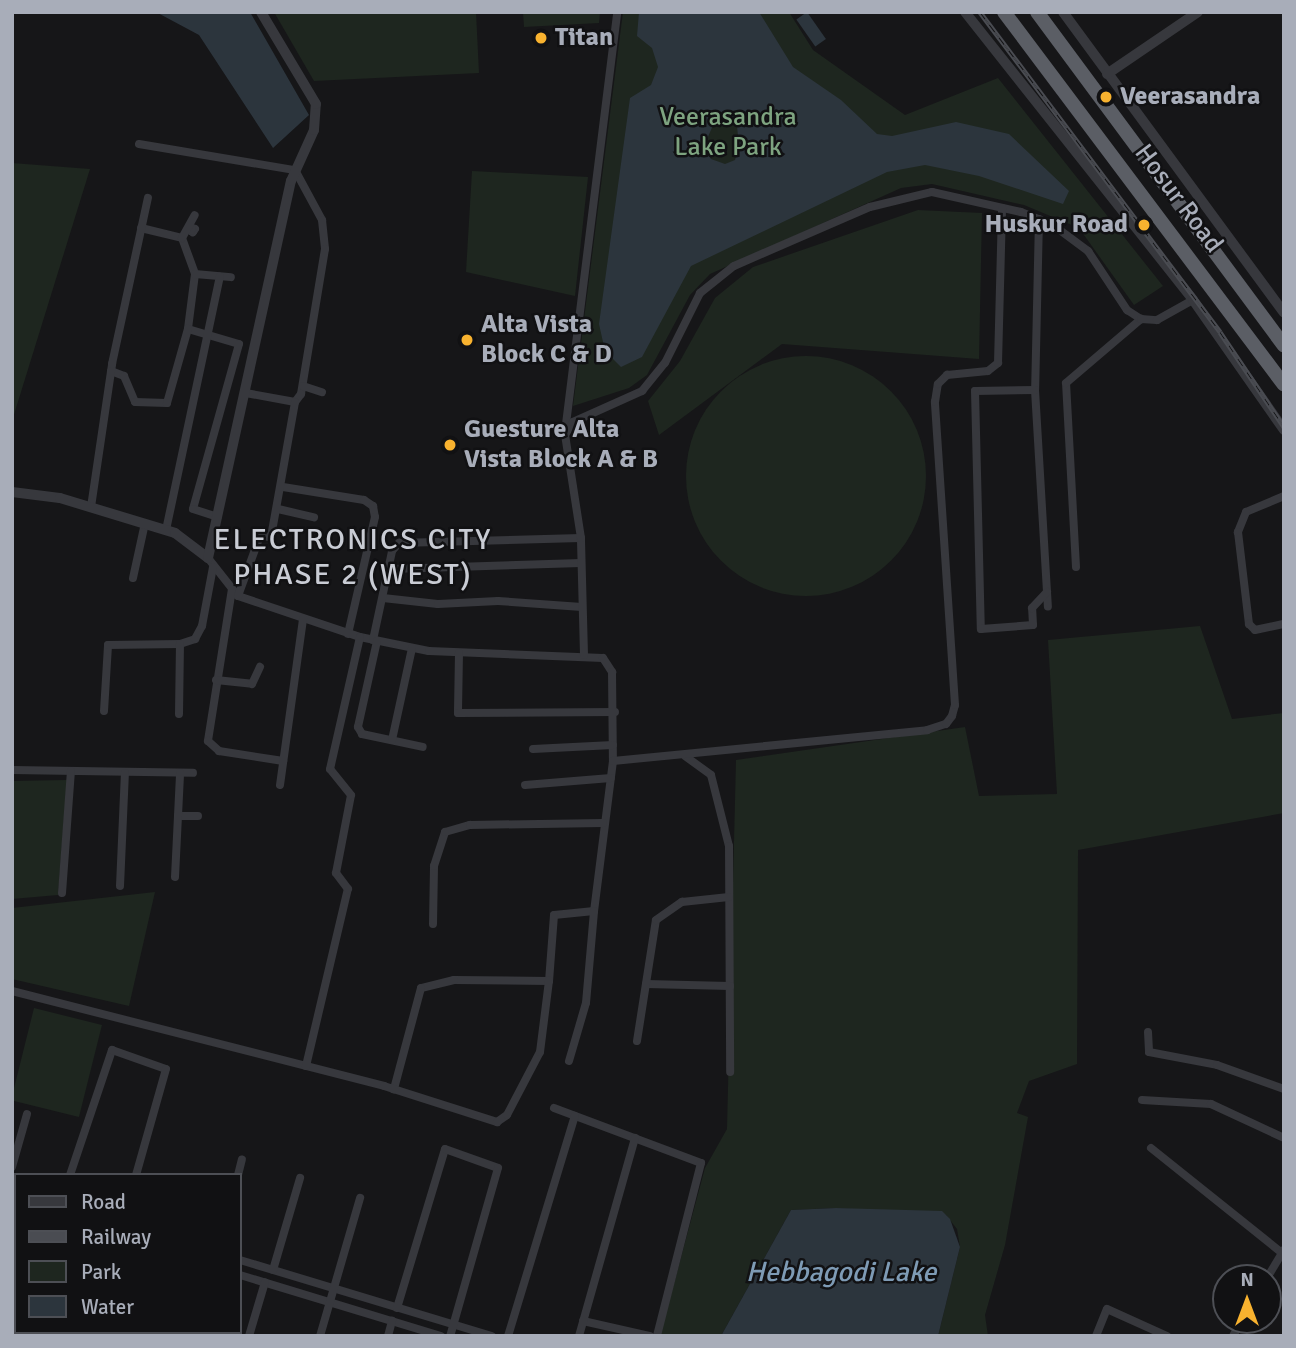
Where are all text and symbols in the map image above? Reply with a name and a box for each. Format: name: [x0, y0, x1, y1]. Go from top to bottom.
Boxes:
place label: Titan: [555, 22, 613, 54]
marker: Titan: [533, 30, 549, 46]
place label: Veerasandra: [1120, 81, 1260, 113]
marker: Veerasandra: [1098, 89, 1114, 105]
park label: Veerasandra Lake Park: [659, 102, 797, 164]
street label: Hosur Road: [1127, 139, 1229, 259]
place label: Huskur Road: [984, 209, 1128, 241]
marker: Huskur Road: [1134, 215, 1154, 235]
place label: Alta Vista Block C & D: [481, 309, 612, 370]
marker: Alta Vista Block C & D: [459, 332, 475, 348]
place label: Guesture Alta Vista Block A & B: [464, 414, 658, 476]
marker: Guesture Alta Vista Block A & B: [442, 437, 458, 453]
district label: ELECTRONICS CITY PHASE 2 (WEST): [216, 522, 490, 592]
legend: [14, 1173, 242, 1334]
text: Road: [81, 1189, 126, 1215]
text: Railway: [81, 1224, 151, 1250]
water label: Hebbagodi Lake: [746, 1255, 936, 1289]
text: Park: [81, 1259, 121, 1285]
north arrow: [1212, 1264, 1282, 1334]
text: N: [1240, 1268, 1254, 1292]
text: Water: [81, 1294, 134, 1320]

